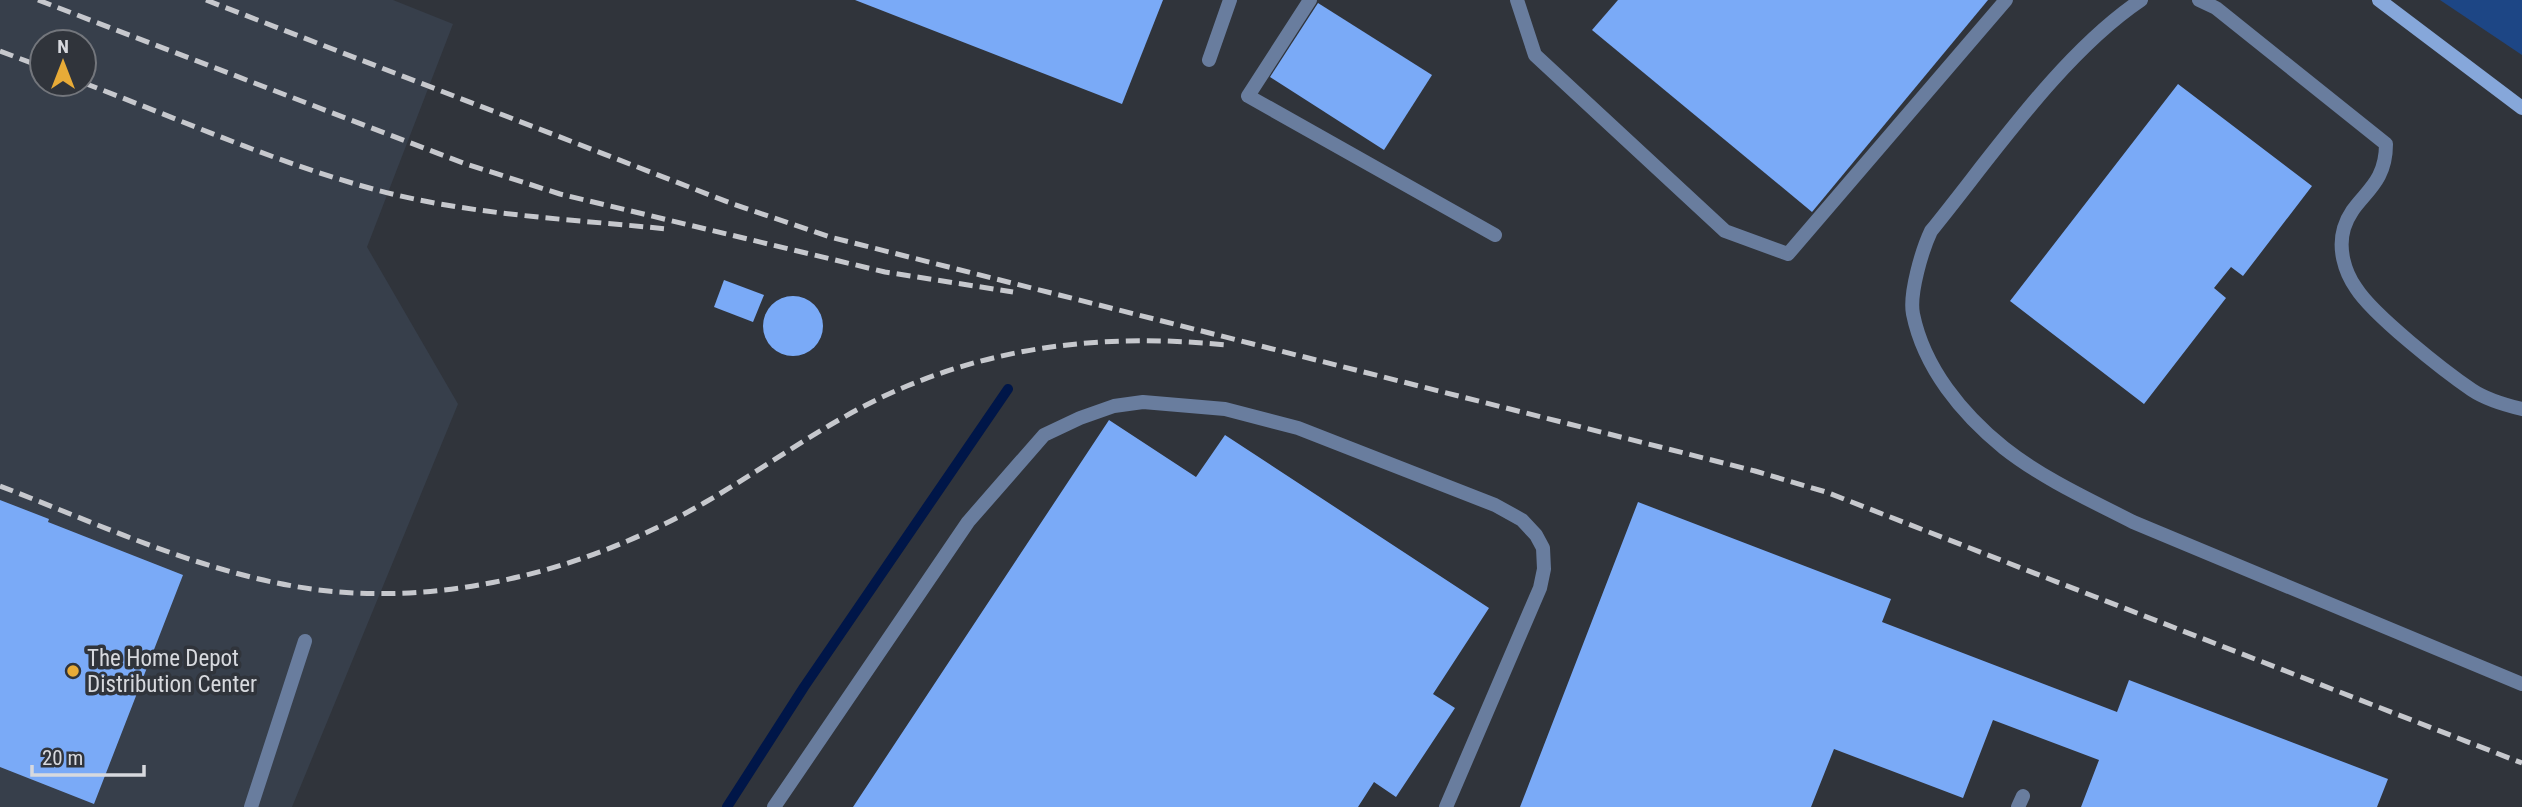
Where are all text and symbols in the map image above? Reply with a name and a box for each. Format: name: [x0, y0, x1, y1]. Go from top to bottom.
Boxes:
north arrow: [28, 28, 98, 98]
text: N: [57, 35, 69, 58]
place label: The Home Depot Distribution Center: [87, 645, 257, 698]
marker: The Home Depot Distribution Center: [65, 663, 81, 679]
scale bar: [32, 734, 144, 778]
text: 20 m: [42, 746, 83, 770]

